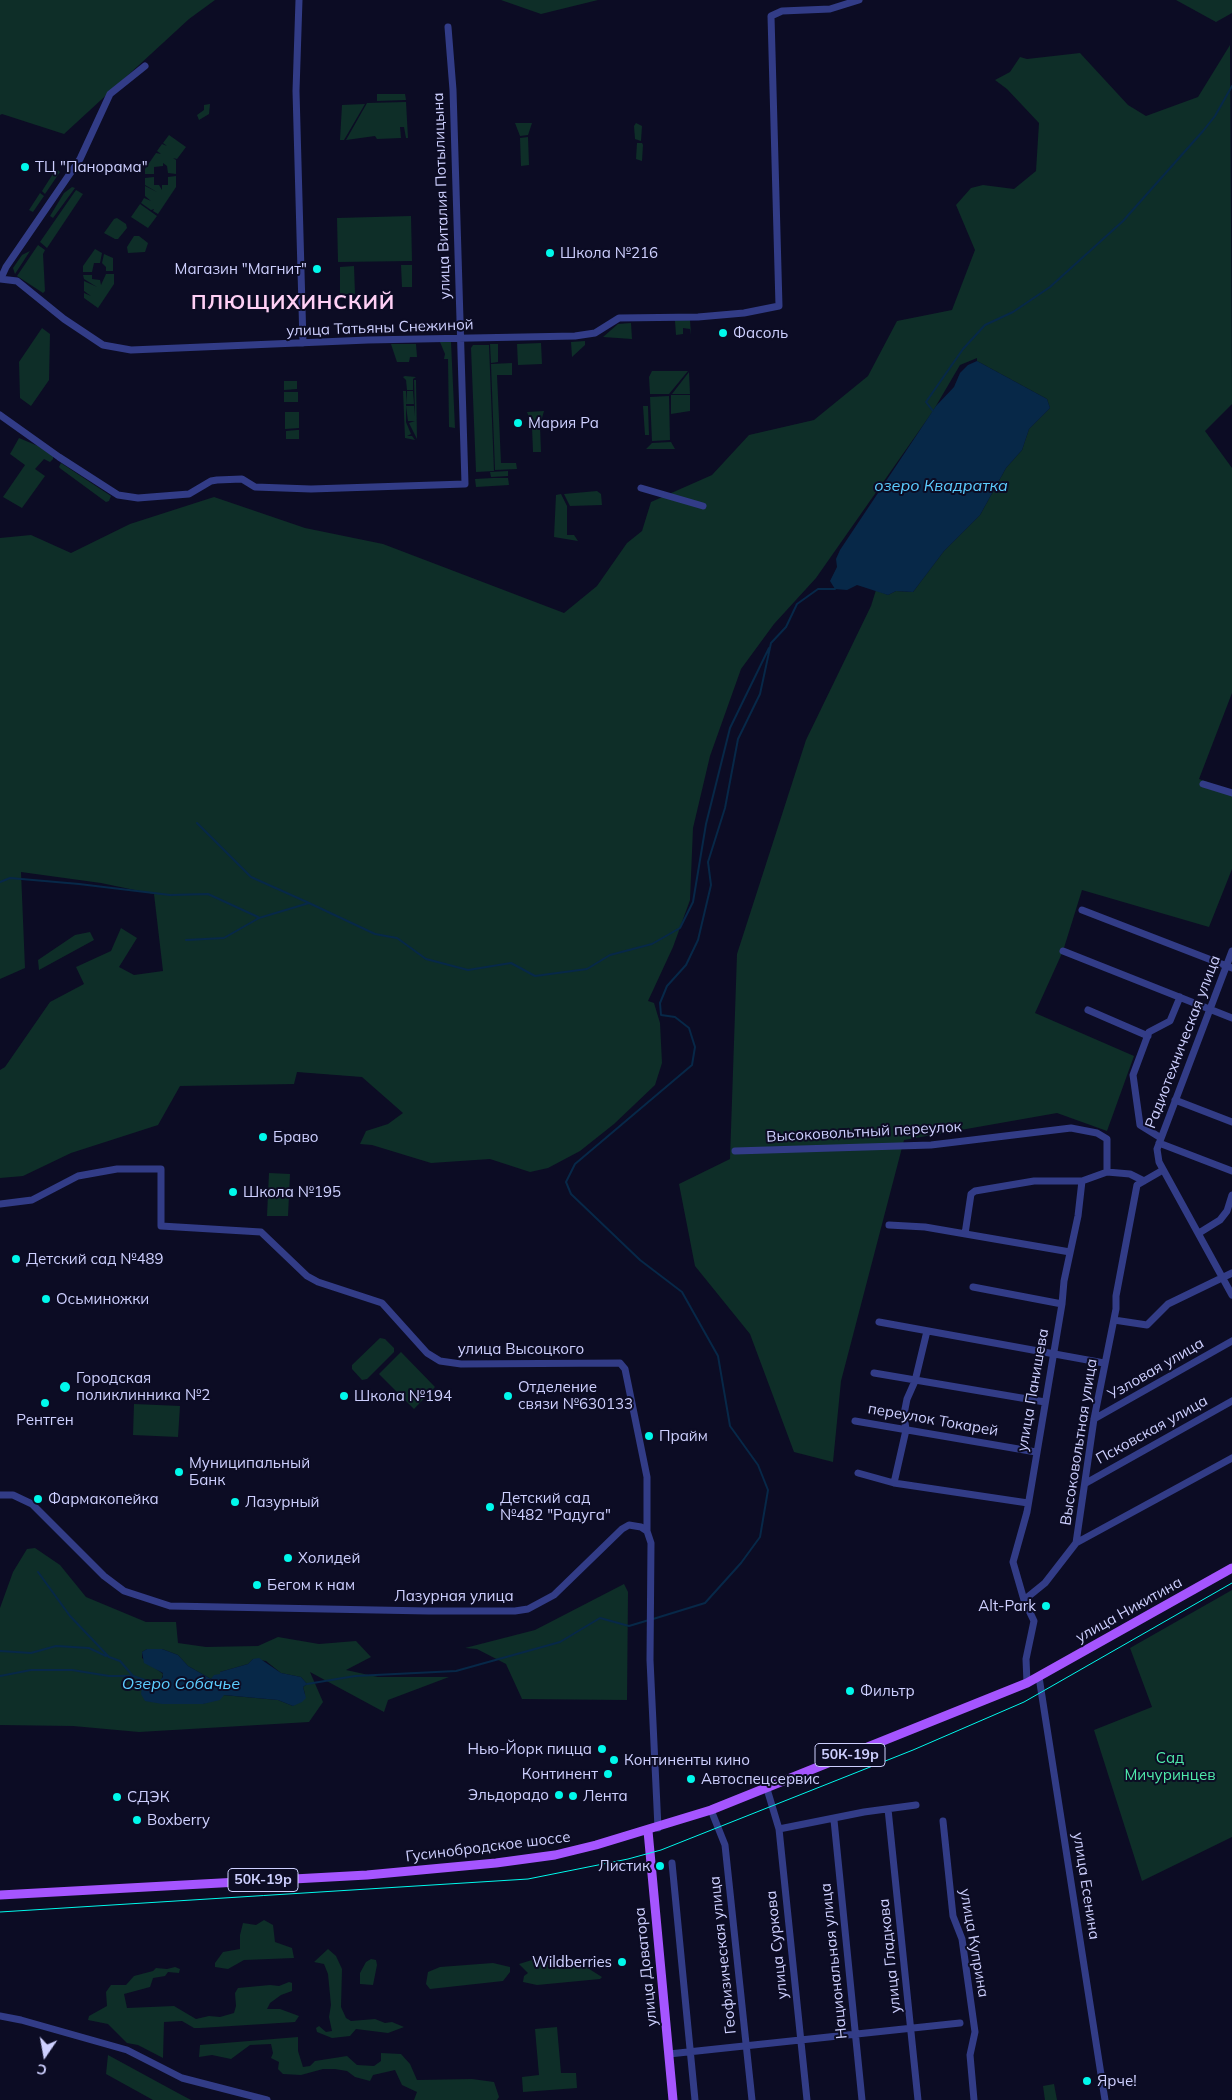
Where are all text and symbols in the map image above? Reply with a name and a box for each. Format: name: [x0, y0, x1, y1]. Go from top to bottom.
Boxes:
street label: улица Виталия Потылицына: [429, 92, 455, 300]
place label: ТЦ "Панорама": [35, 158, 148, 176]
marker: ТЦ "Панорама": [19, 161, 31, 173]
place label: Школа №216: [560, 244, 658, 262]
marker: Школа №216: [544, 247, 556, 259]
place label: Магазин "Магнит": [175, 260, 307, 278]
marker: Магазин "Магнит": [311, 263, 323, 275]
district label: ПЛЮЩИХИНСКИЙ: [189, 291, 397, 315]
street label: улица Татьяны Снежиной: [286, 316, 474, 340]
place label: Фасоль: [733, 324, 788, 342]
marker: Фасоль: [717, 327, 729, 339]
place label: Мария Ра: [528, 414, 599, 432]
marker: Мария Ра: [512, 417, 524, 429]
water label: озеро Квадратка: [874, 476, 1008, 496]
street label: Радиотехническая улица: [1142, 953, 1224, 1131]
street label: Высоковольтный переулок: [766, 1118, 962, 1146]
place label: Браво: [273, 1128, 319, 1146]
marker: Браво: [257, 1131, 269, 1143]
place label: Школа №195: [243, 1183, 341, 1201]
marker: Школа №195: [227, 1186, 239, 1198]
place label: Детский сад №489: [26, 1250, 164, 1268]
marker: Детский сад №489: [10, 1253, 22, 1265]
place label: Осьминожки: [56, 1290, 149, 1308]
marker: Осьминожки: [40, 1293, 52, 1305]
street label: улица Панишева: [1013, 1327, 1053, 1453]
street label: Узловая улица: [1105, 1334, 1207, 1404]
street label: улица Высоцкого: [458, 1340, 584, 1358]
street label: Высоковольтная улица: [1057, 1357, 1101, 1527]
place label: Городская поликлинника №2: [76, 1369, 210, 1404]
place label: Отделение связи №630133: [518, 1378, 633, 1413]
marker: Городская поликлинника №2: [58, 1380, 72, 1394]
place label: Школа №194: [354, 1387, 452, 1405]
marker: Школа №194: [338, 1390, 350, 1402]
marker: Отделение связи №630133: [502, 1390, 514, 1402]
street label: Псковская улица: [1093, 1392, 1211, 1468]
marker: Рентген: [39, 1397, 51, 1409]
street label: переулок Токарей: [866, 1400, 1000, 1440]
place label: Рентген: [16, 1411, 74, 1429]
place label: Прайм: [659, 1427, 708, 1445]
marker: Прайм: [643, 1430, 655, 1442]
place label: Муниципальный Банк: [189, 1454, 310, 1489]
marker: Муниципальный Банк: [173, 1466, 185, 1478]
place label: Детский сад №482 "Радуга": [500, 1489, 611, 1524]
place label: Фармакопейка: [48, 1490, 159, 1508]
marker: Фармакопейка: [32, 1493, 44, 1505]
place label: Лазурный: [245, 1493, 320, 1511]
marker: Лазурный: [229, 1496, 241, 1508]
marker: Детский сад №482 "Радуга": [484, 1501, 496, 1513]
place label: Холидей: [298, 1549, 360, 1567]
marker: Холидей: [282, 1552, 294, 1564]
street label: улица Никитина: [1073, 1573, 1185, 1647]
place label: Бегом к нам: [267, 1576, 355, 1594]
marker: Бегом к нам: [251, 1579, 263, 1591]
street label: Лазурная улица: [394, 1587, 514, 1605]
place label: Alt-Park: [978, 1597, 1036, 1615]
marker: Alt-Park: [1040, 1600, 1052, 1612]
water label: Озеро Собачье: [122, 1674, 240, 1694]
place label: Фильтр: [860, 1682, 915, 1700]
marker: Фильтр: [844, 1685, 856, 1697]
place label: Нью-Йорк пицца: [467, 1740, 592, 1758]
marker: Нью-Йорк пицца: [596, 1743, 608, 1755]
road number: 50К-19р: [815, 1744, 885, 1766]
park label: Сад Мичуринцев: [1124, 1749, 1216, 1784]
place label: Континенты кино: [624, 1751, 750, 1769]
marker: Континенты кино: [608, 1754, 620, 1766]
place label: Континент: [522, 1765, 598, 1783]
marker: Континент: [602, 1768, 614, 1780]
place label: Автоспецсервис: [701, 1770, 820, 1788]
marker: Автоспецсервис: [685, 1773, 697, 1785]
place label: Эльдорадо: [468, 1786, 549, 1804]
place label: Лента: [583, 1787, 628, 1805]
place label: СДЭК: [127, 1788, 169, 1806]
marker: Эльдорадо: [553, 1789, 565, 1801]
marker: Лента: [567, 1790, 579, 1802]
marker: СДЭК: [111, 1791, 123, 1803]
place label: Boxberry: [147, 1811, 210, 1829]
marker: Boxberry: [131, 1814, 143, 1826]
street label: Гусинобродское шоссе: [405, 1828, 571, 1866]
street label: улица Есенина: [1069, 1831, 1103, 1941]
place label: Листик: [598, 1857, 650, 1875]
marker: Листик: [654, 1860, 666, 1872]
road number: 50К-19р: [228, 1868, 298, 1892]
street label: Геофизическая улица: [706, 1875, 740, 2035]
street label: Национальная улица: [817, 1882, 851, 2040]
street label: улица Куприна: [956, 1887, 992, 1999]
street label: улица Суркова: [762, 1890, 792, 2000]
street label: улица Гладкова: [875, 1898, 905, 2014]
street label: улица Доватора: [631, 1907, 661, 2027]
place label: Wildberries: [532, 1953, 612, 1971]
marker: Wildberries: [616, 1956, 628, 1968]
north arrow: [20, 2030, 70, 2080]
text: С: [35, 2060, 48, 2079]
place label: Ярче!: [1097, 2072, 1137, 2090]
marker: Ярче!: [1081, 2075, 1093, 2087]

